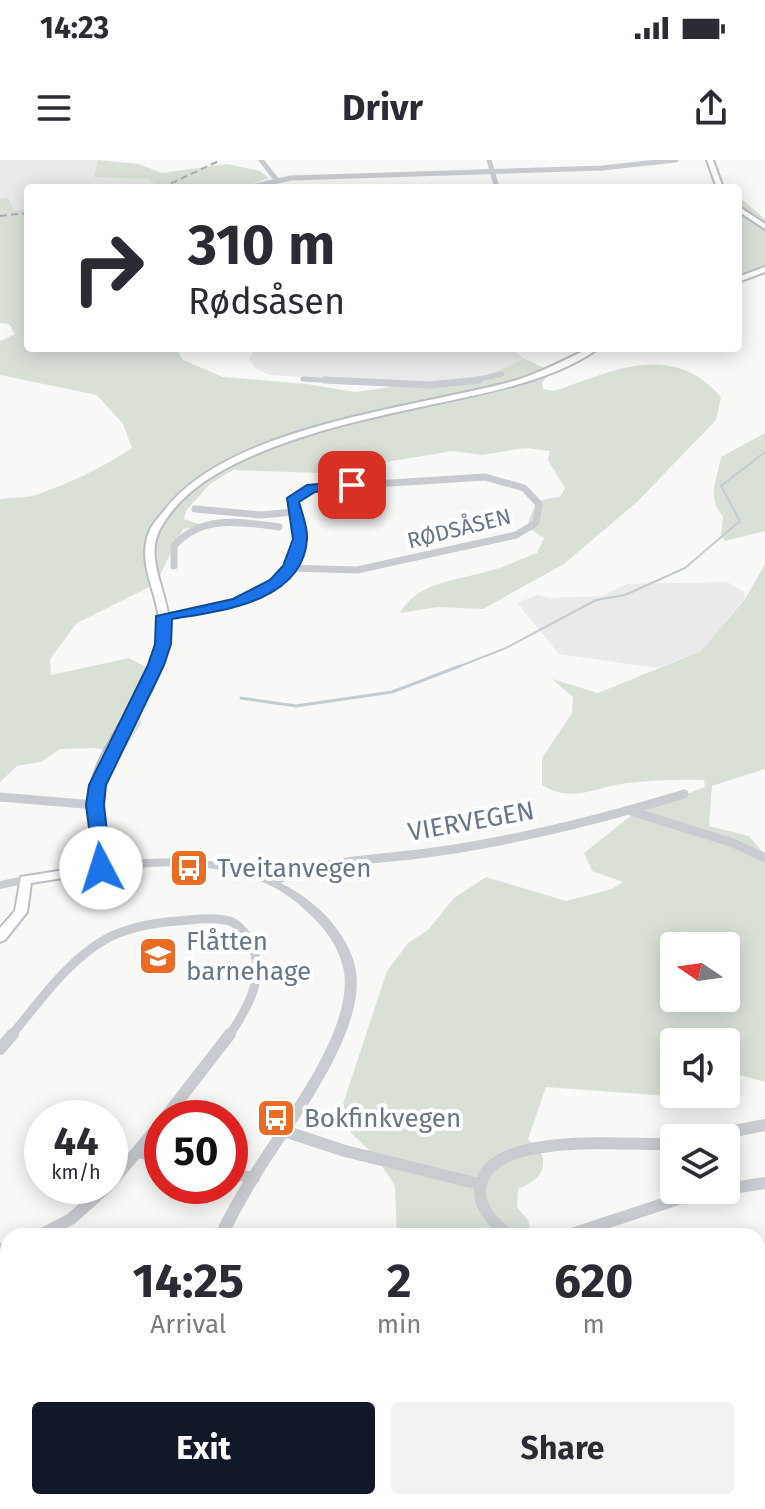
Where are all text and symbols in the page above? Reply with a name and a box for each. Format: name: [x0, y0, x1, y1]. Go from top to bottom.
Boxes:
text: 14:23: [40, 10, 109, 46]
icon: menu: [32, 86, 76, 130]
text: Drivr: [342, 86, 423, 130]
icon: share: [689, 86, 733, 130]
text: 310 m: [188, 212, 335, 279]
icon: right: [56, 216, 160, 320]
text: Rødsåsen: [188, 280, 345, 324]
pin: [318, 451, 386, 519]
icon: arrive: [330, 463, 374, 507]
street label: RØDSÅSEN: [405, 503, 514, 554]
street label: VIERVEGEN: [406, 795, 537, 848]
position arrow: [59, 826, 143, 910]
bus stop icon: Tveitanvegen: [168, 847, 210, 889]
place label: Tveitanvegen: [217, 853, 371, 884]
place label: Flåtten barnehage: [186, 926, 311, 987]
north arrow: [660, 932, 740, 1012]
map controls: [660, 932, 740, 1204]
school or university icon: Flåtten barnehage: [137, 935, 179, 977]
button: sound: [660, 1028, 740, 1108]
bus stop icon: Bokfinkvegen: [255, 1097, 297, 1139]
speed limit sign: 50: [144, 1100, 248, 1204]
place label: Bokfinkvegen: [304, 1103, 461, 1134]
text: 44: [53, 1118, 99, 1166]
button: layers: [660, 1124, 740, 1204]
text: km/h: [51, 1160, 101, 1184]
text: 14:25: [133, 1252, 244, 1310]
text: 2: [387, 1252, 412, 1310]
text: 620: [554, 1252, 633, 1310]
text: Arrival: [150, 1309, 226, 1340]
text: min: [377, 1309, 422, 1340]
text: m: [583, 1309, 605, 1340]
button: Exit: [32, 1402, 375, 1494]
button: Share: [391, 1402, 734, 1494]

